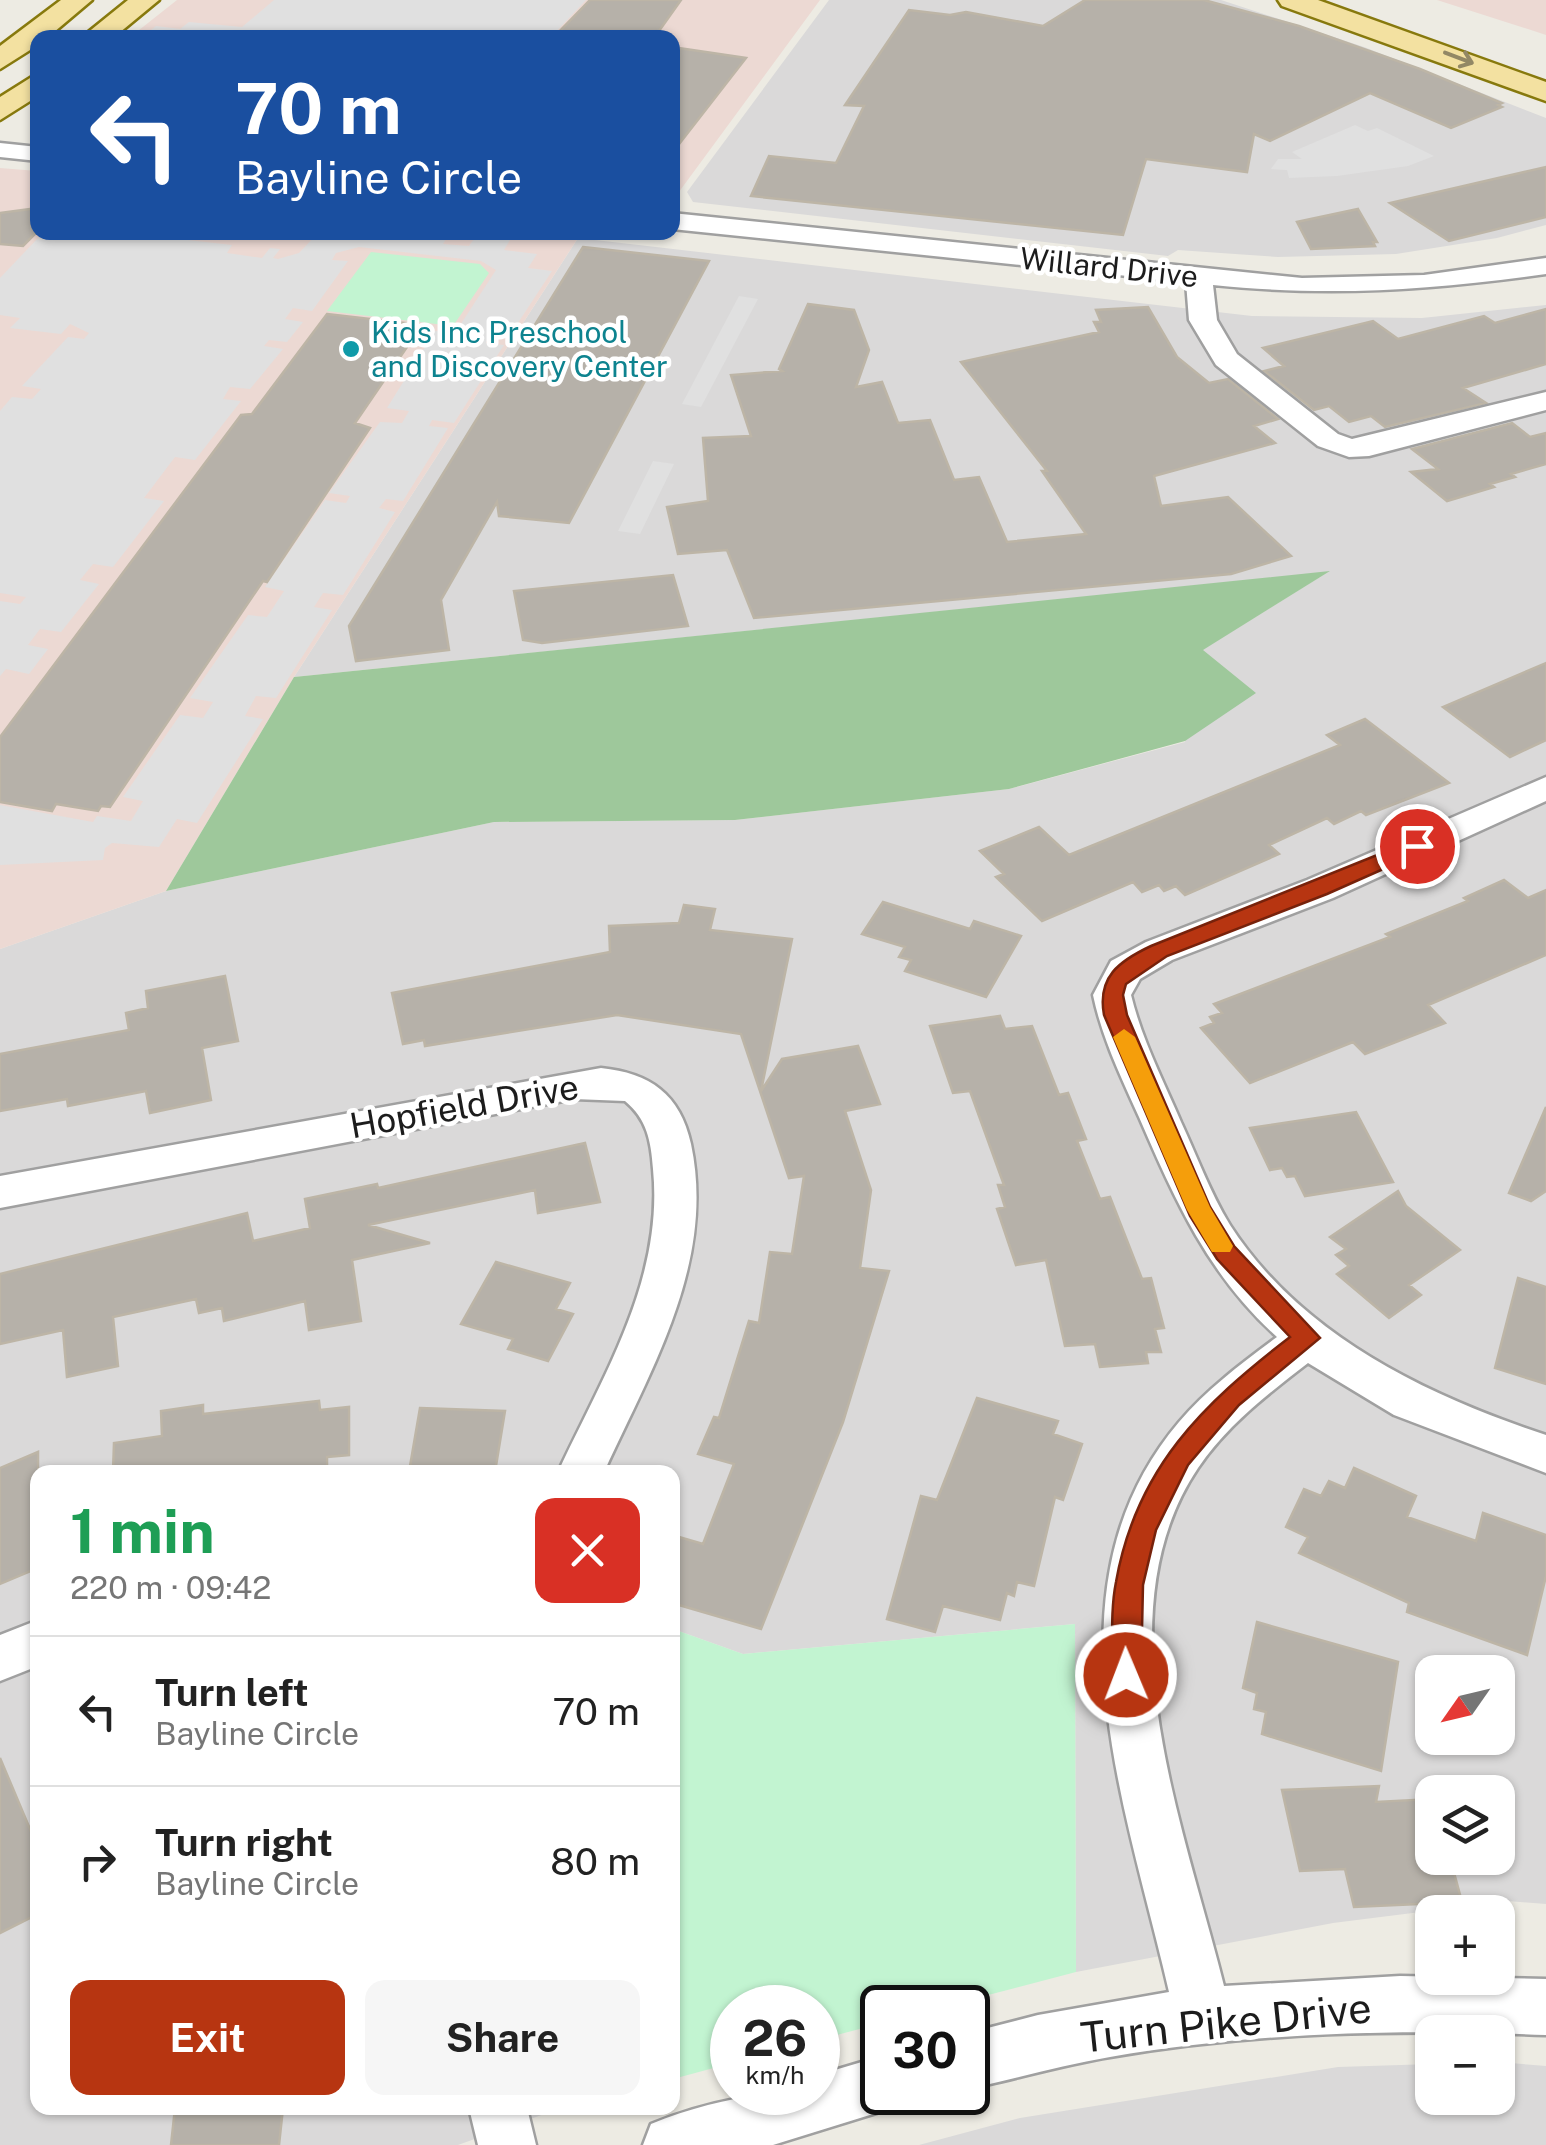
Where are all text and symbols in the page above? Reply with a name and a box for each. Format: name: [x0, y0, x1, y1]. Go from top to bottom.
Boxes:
one-way arrow: [1443, 50, 1474, 68]
text: 70 m: [235, 67, 402, 150]
icon: left: [70, 70, 200, 200]
text: Bayline Circle: [235, 151, 522, 204]
street label: Willard Drive: [1018, 240, 1200, 294]
place label: Kids Inc Preschool and Discovery Center: [371, 314, 668, 384]
marker: Kids Inc Preschool and Discovery Center: [340, 338, 362, 360]
pin: [1375, 804, 1460, 889]
icon: arrive: [1390, 819, 1445, 874]
street label: Hopfield Drive: [346, 1066, 582, 1146]
text: 1 min: [70, 1496, 215, 1567]
button: close: [535, 1498, 640, 1603]
text: 220 m · 09:42: [70, 1569, 271, 1606]
position arrow: [1074, 1623, 1178, 1727]
north arrow: [1415, 1655, 1515, 1755]
map controls: [1415, 1655, 1515, 2115]
text: Turn left: [155, 1670, 309, 1715]
icon: left: [70, 1684, 125, 1739]
text: 70 m: [553, 1689, 640, 1734]
text: Bayline Circle: [155, 1715, 359, 1752]
button: layers: [1415, 1775, 1515, 1875]
text: Turn right: [155, 1820, 333, 1865]
icon: right: [70, 1834, 125, 1889]
text: 80 m: [550, 1839, 640, 1884]
text: Bayline Circle: [155, 1865, 359, 1902]
button: +: [1415, 1895, 1515, 1995]
button: Exit: [70, 1980, 345, 2095]
button: Share: [365, 1980, 640, 2095]
street label: Turn Pike Drive: [1078, 1982, 1374, 2062]
speed limit sign: 30: [860, 1985, 990, 2115]
text: 26: [743, 2008, 807, 2067]
button: −: [1415, 2015, 1515, 2115]
text: km/h: [746, 2060, 804, 2090]

